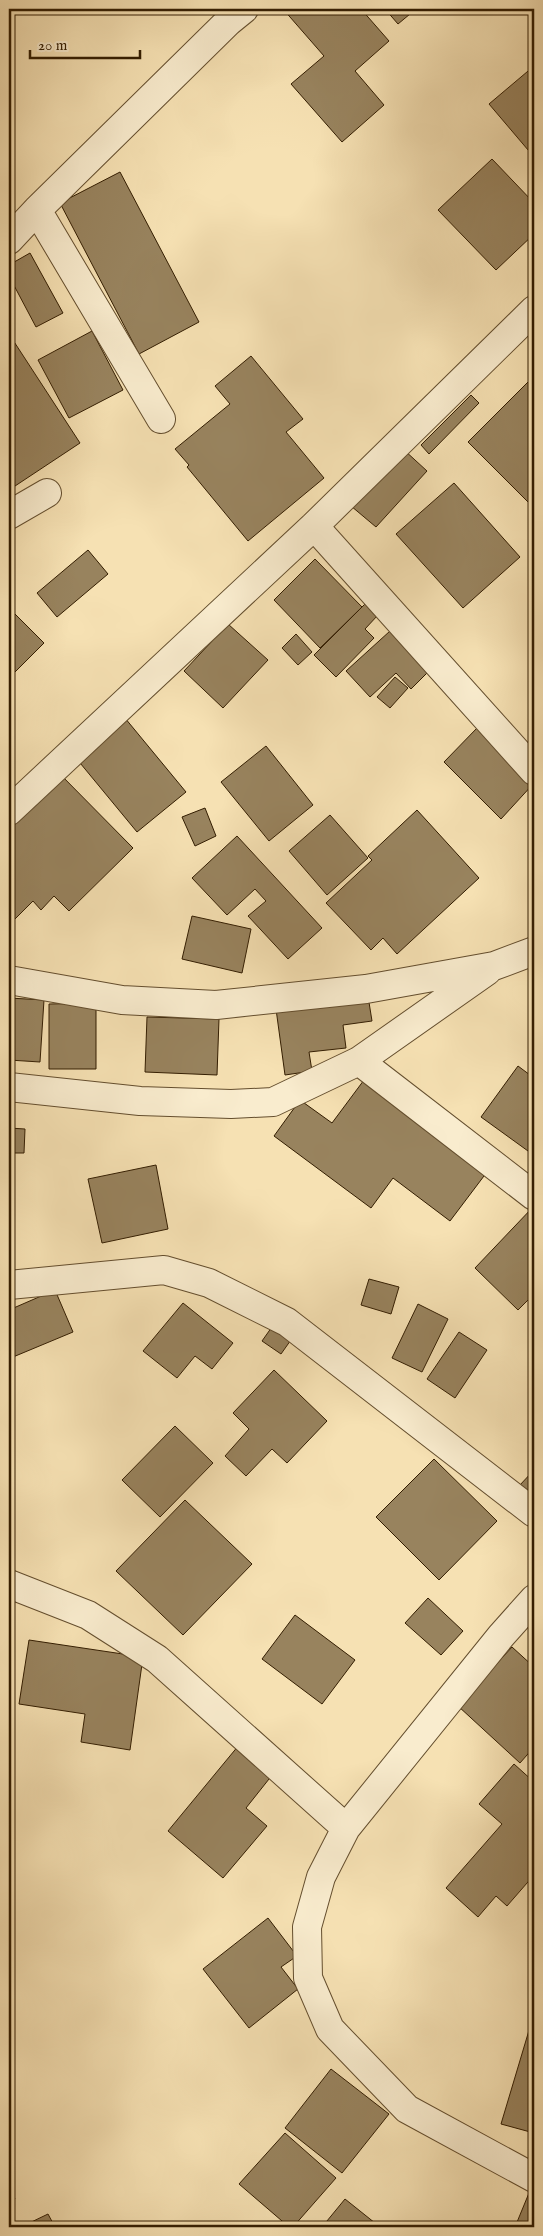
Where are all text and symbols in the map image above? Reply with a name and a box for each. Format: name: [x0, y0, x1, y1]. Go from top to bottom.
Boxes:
scale bar: [30, 28, 140, 60]
text: 20 m: [38, 36, 68, 55]

